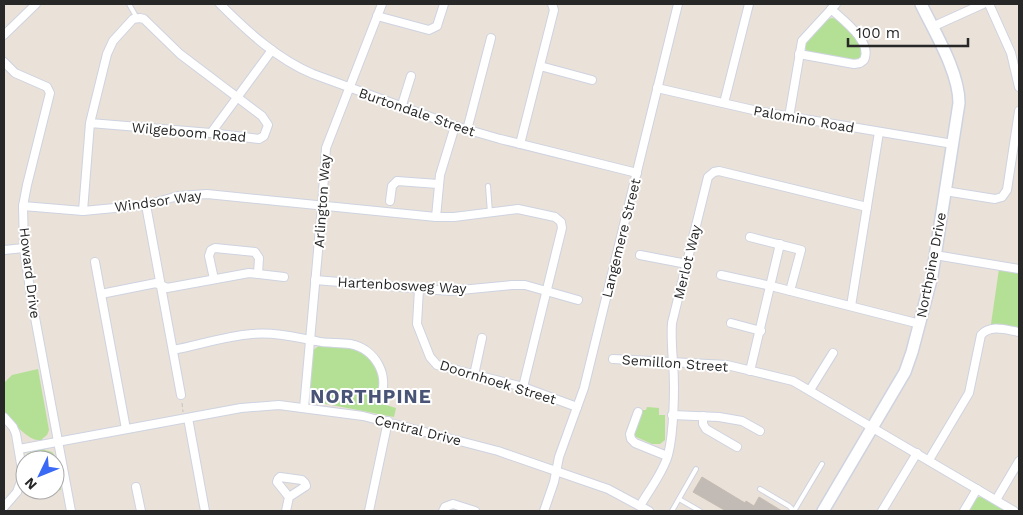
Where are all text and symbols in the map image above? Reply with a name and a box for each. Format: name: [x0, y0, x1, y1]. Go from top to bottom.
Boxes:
scale bar: [848, 15, 968, 47]
text: 100 m: [856, 24, 900, 42]
street label: Burtondale Street: [357, 85, 477, 139]
street label: Palomino Road: [752, 102, 856, 136]
street label: Wilgeboom Road: [131, 119, 247, 145]
street label: Arlington Way: [311, 153, 333, 248]
street label: Langemere Street: [598, 177, 644, 299]
street label: Windsor Way: [113, 187, 203, 215]
street label: Northpine Drive: [913, 211, 949, 319]
street label: Merlot Way: [670, 222, 704, 301]
street label: Howard Drive: [16, 227, 44, 319]
street label: Hartenbosweg Way: [337, 274, 468, 296]
street label: Semillon Street: [621, 351, 729, 375]
street label: Doornhoek Street: [438, 357, 558, 407]
district label: NORTHPINE: [310, 385, 432, 408]
street label: Central Drive: [373, 411, 463, 449]
north arrow: [15, 450, 65, 500]
text: N: [21, 475, 40, 493]

